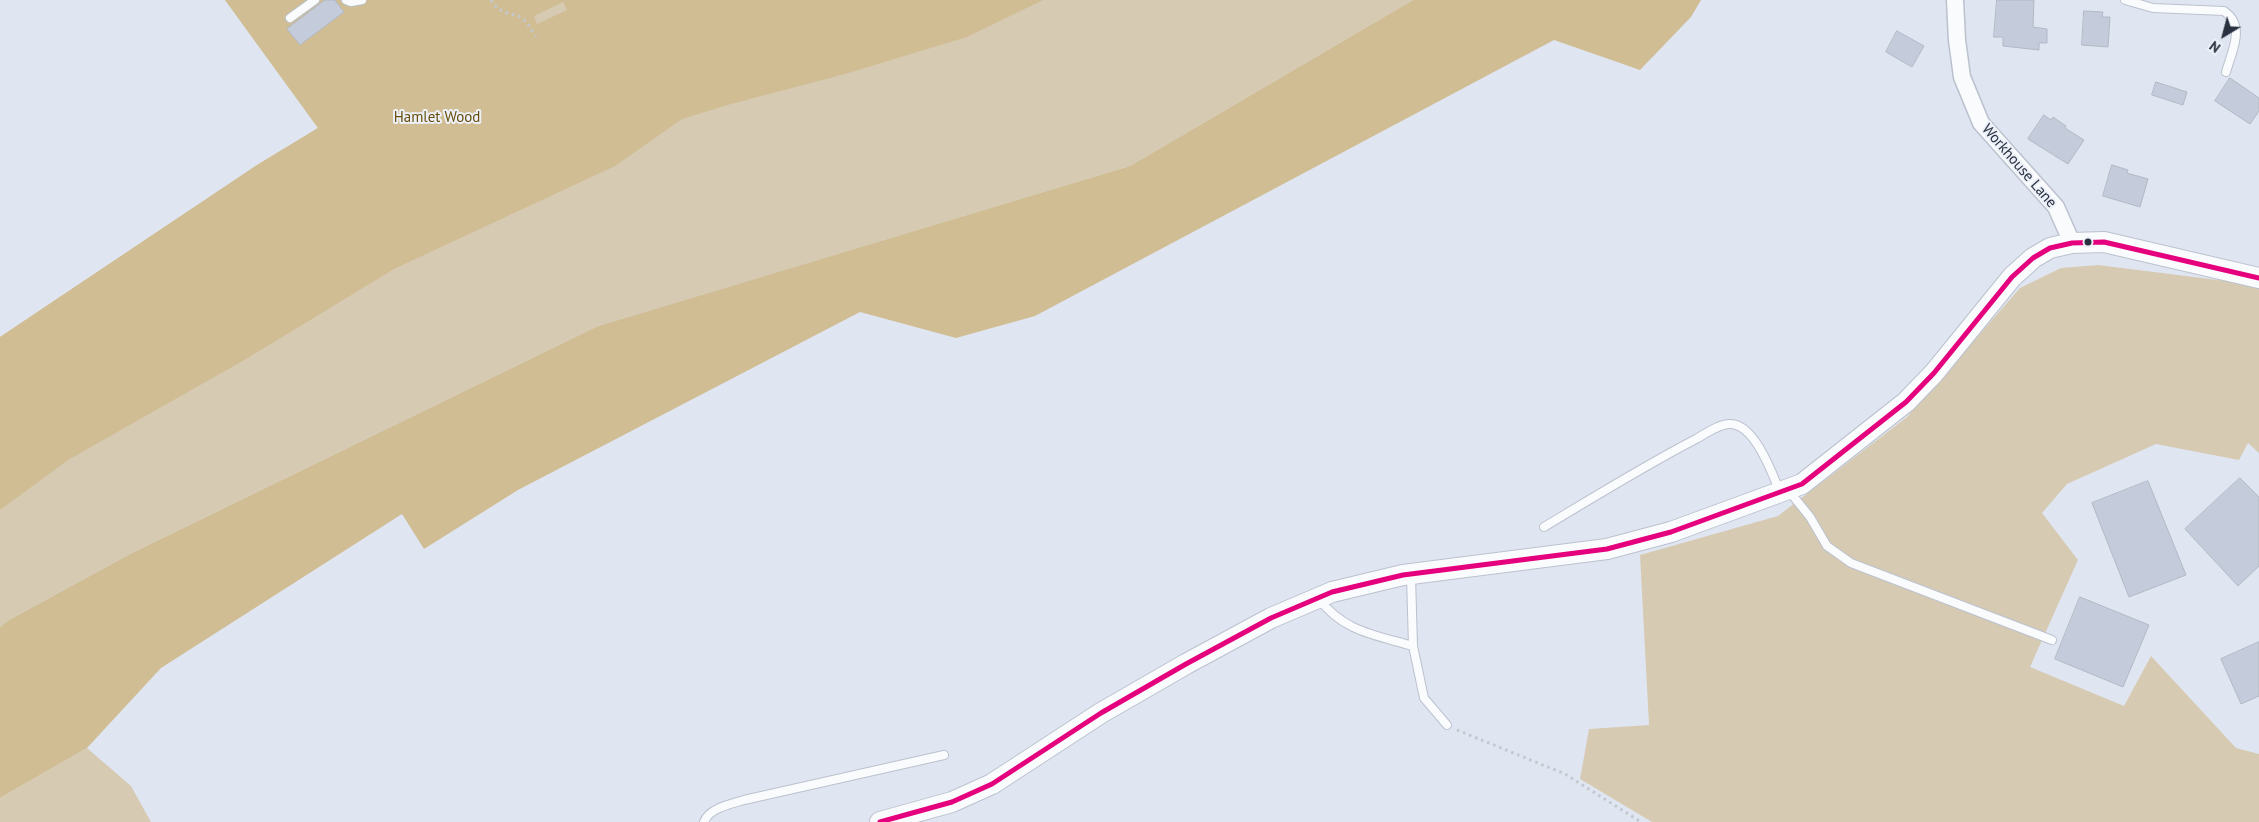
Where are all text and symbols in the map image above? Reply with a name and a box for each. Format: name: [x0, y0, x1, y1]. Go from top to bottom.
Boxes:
north arrow: [2199, 10, 2249, 60]
text: N: [2206, 37, 2224, 57]
park label: Hamlet Wood: [394, 109, 480, 127]
street label: Workhouse Lane: [1978, 120, 2060, 212]
unlabelled marker: [2083, 237, 2093, 247]

